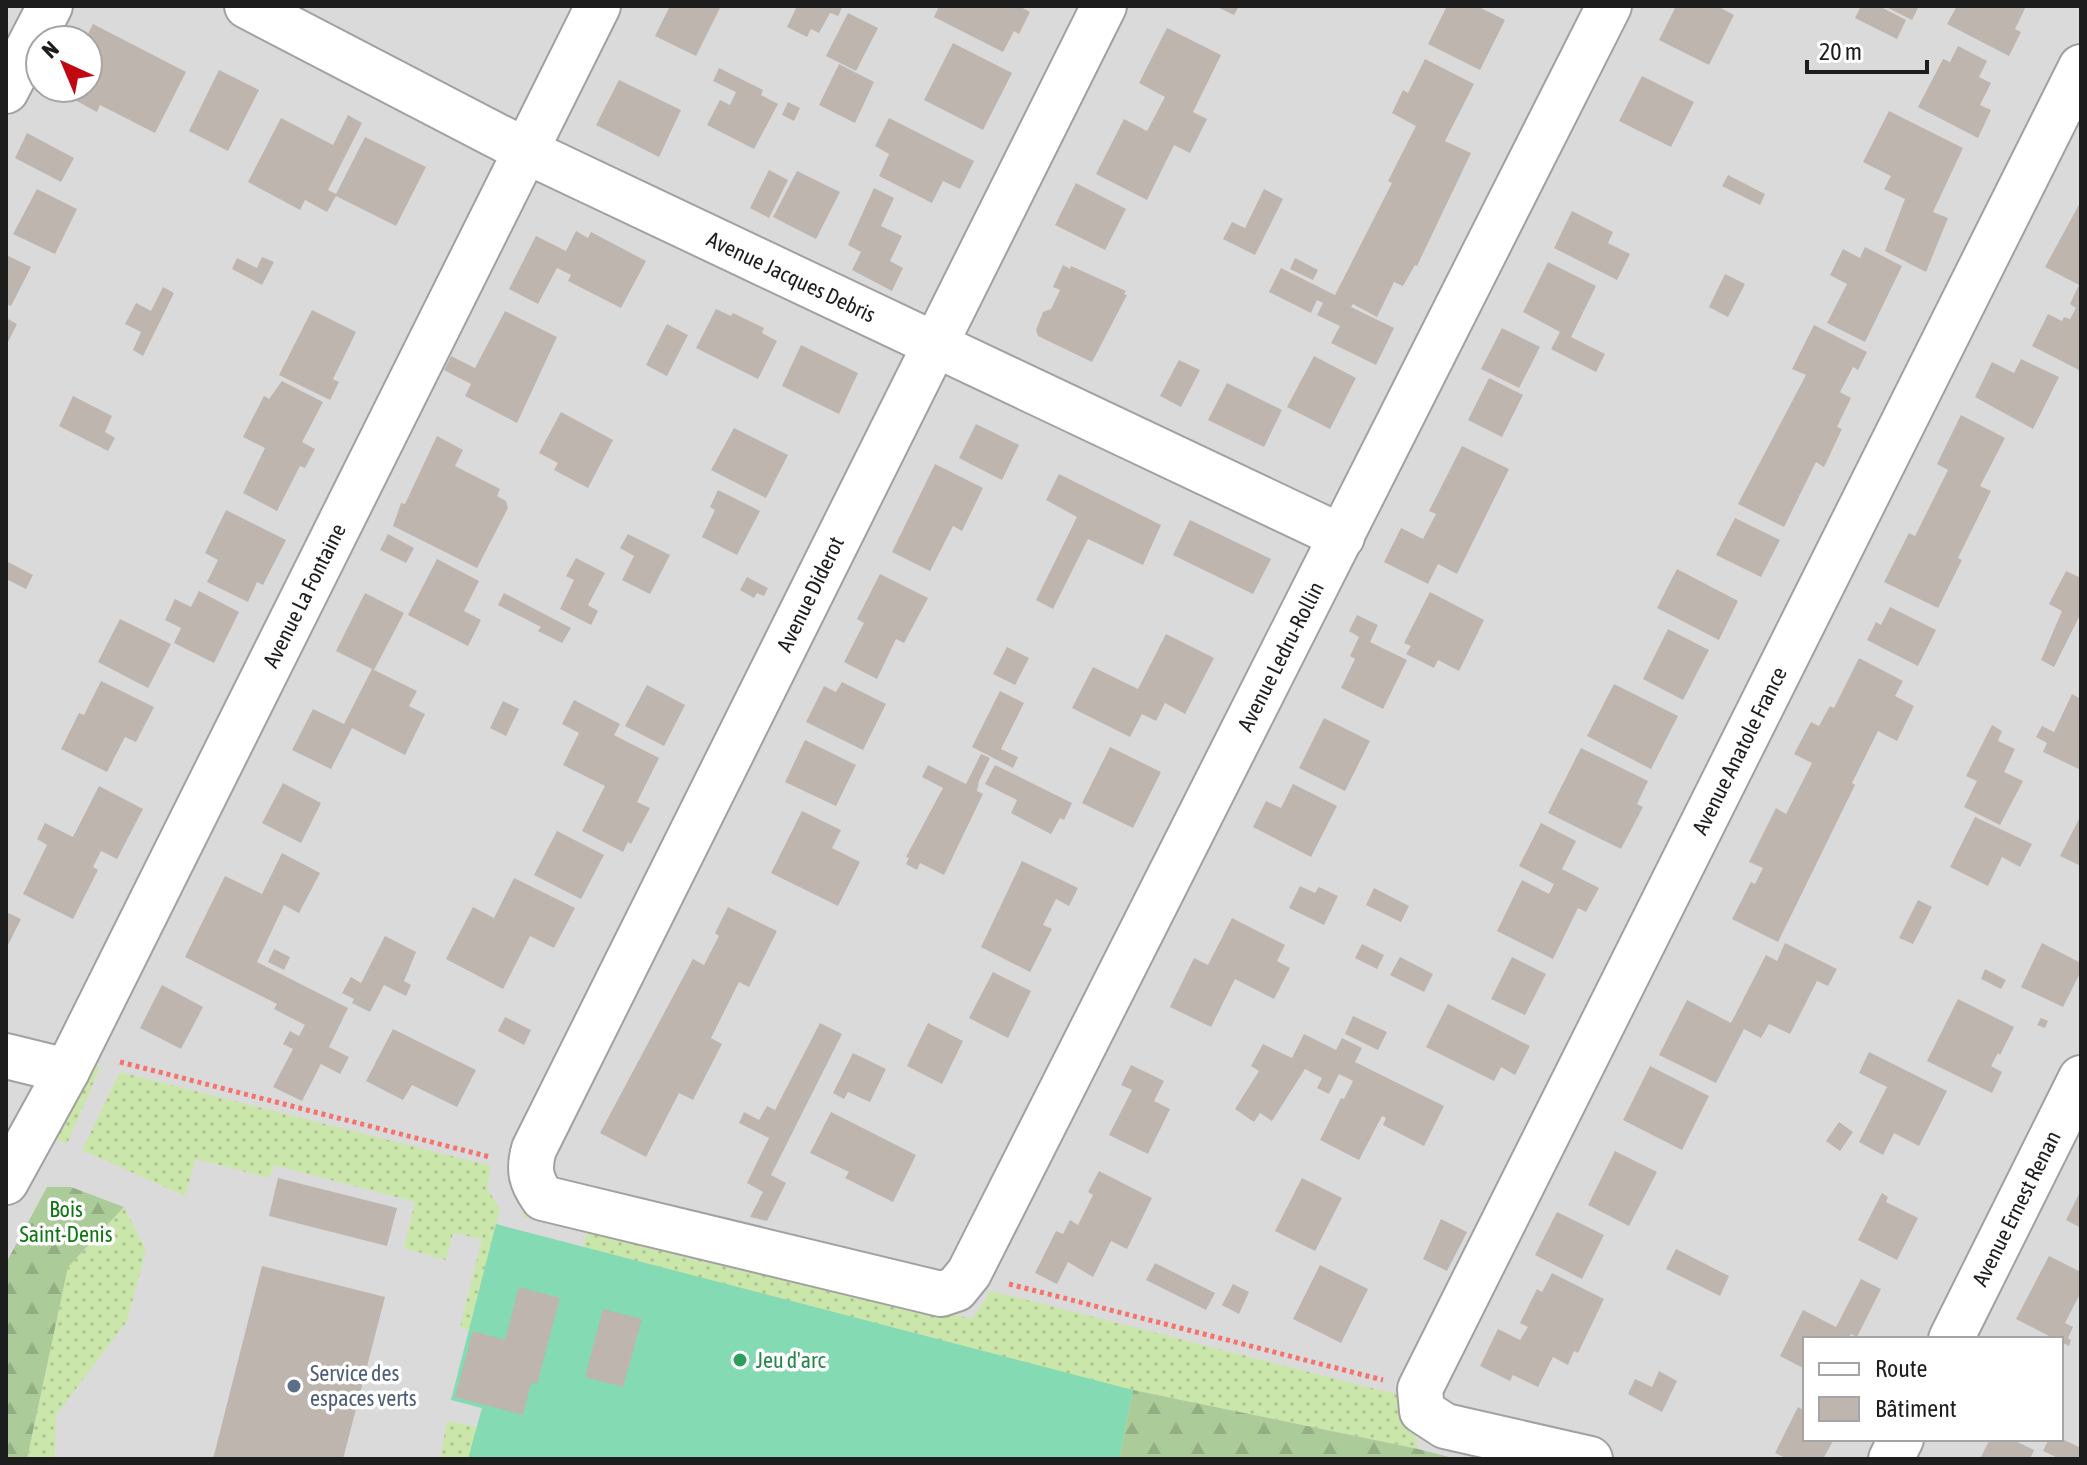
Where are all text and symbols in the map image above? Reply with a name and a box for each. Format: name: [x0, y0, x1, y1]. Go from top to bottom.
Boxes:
north arrow: [24, 24, 104, 104]
scale bar: [1807, 24, 1927, 74]
text: N: [36, 36, 64, 63]
text: 20 m: [1819, 38, 1862, 65]
street label: Avenue Jacques Debris: [703, 226, 880, 328]
street label: Avenue La Fontaine: [257, 519, 351, 672]
street label: Avenue Diderot: [771, 532, 849, 656]
street label: Avenue Ledru-Rollin: [1232, 577, 1329, 736]
street label: Avenue Anatole France: [1686, 662, 1792, 839]
street label: Avenue Ernest Renan: [1967, 1126, 2066, 1290]
park label: Bois Saint-Denis: [20, 1196, 113, 1247]
legend: [1803, 1337, 2063, 1441]
place label: Jeu d'arc: [756, 1347, 826, 1373]
marker: Jeu d'arc: [731, 1351, 749, 1369]
text: Route: [1875, 1355, 1927, 1382]
place label: Service des espaces verts: [310, 1360, 417, 1411]
marker: Service des espaces verts: [285, 1377, 303, 1395]
text: Bâtiment: [1875, 1395, 1957, 1422]

